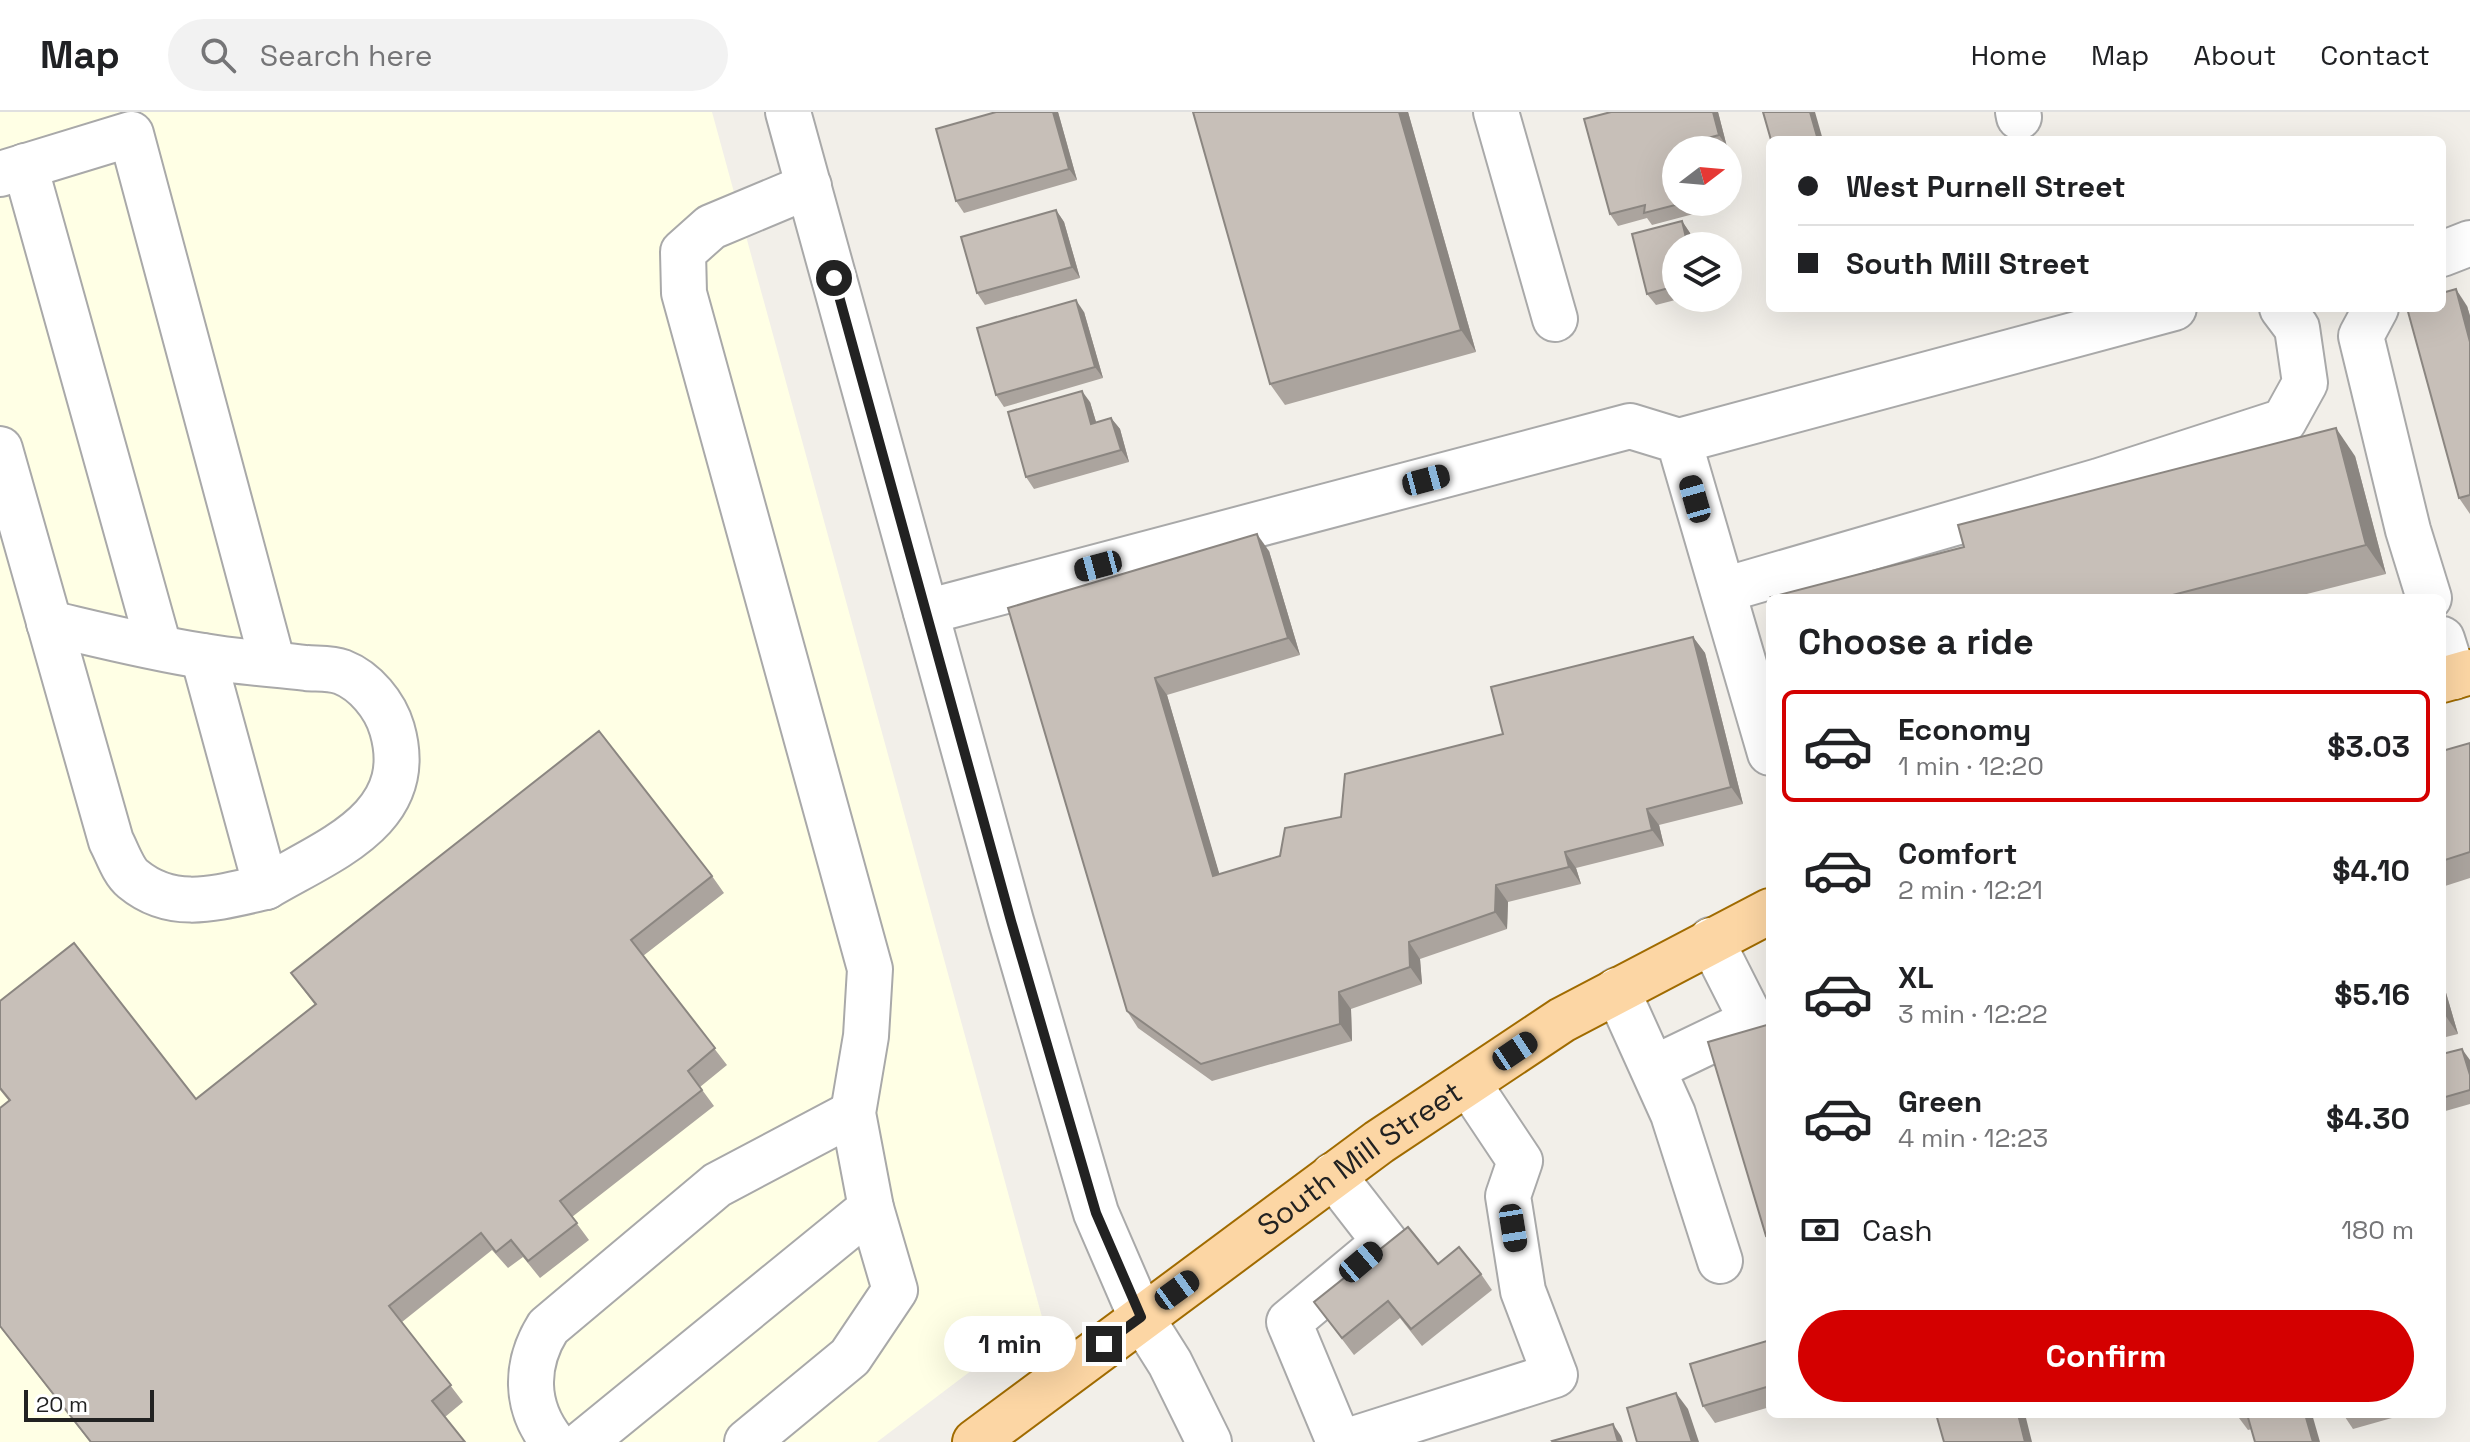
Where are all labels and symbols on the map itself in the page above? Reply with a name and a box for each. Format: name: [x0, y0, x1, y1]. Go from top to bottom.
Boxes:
north arrow: [1662, 136, 1742, 216]
route start: [816, 260, 852, 296]
car: [1400, 462, 1452, 498]
car: [1677, 473, 1713, 525]
car: [1072, 548, 1124, 584]
car: [1488, 1028, 1542, 1074]
street label: South Mill Street: [1249, 1072, 1470, 1245]
car: [1497, 1202, 1529, 1254]
car: [1335, 1237, 1387, 1287]
car: [1151, 1266, 1203, 1314]
callout: 1 min: [944, 1316, 1076, 1372]
route end: [1086, 1326, 1122, 1362]
scale bar: [24, 1386, 154, 1422]

